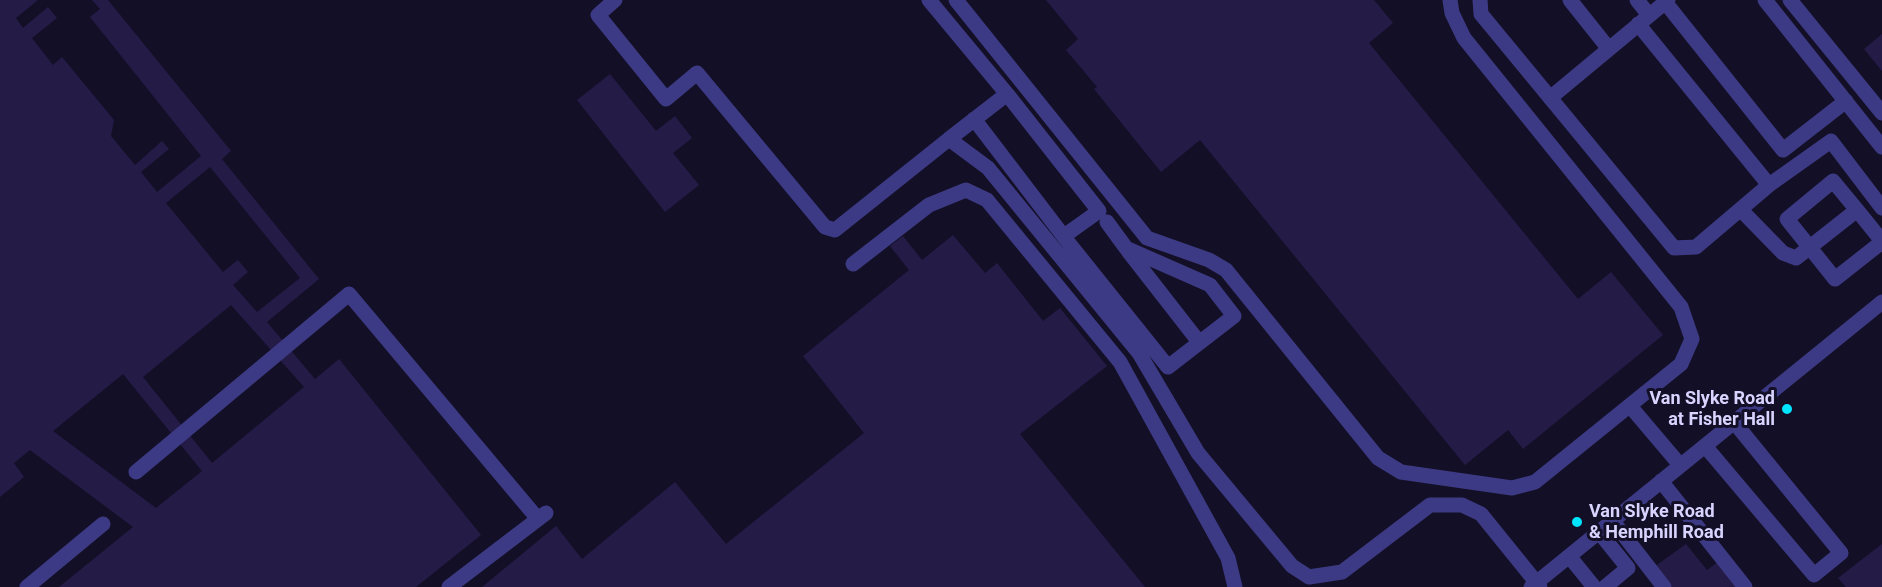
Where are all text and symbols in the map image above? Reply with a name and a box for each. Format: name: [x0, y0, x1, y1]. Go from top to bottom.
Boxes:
place label: Van Slyke Road at Fisher Hall: [1649, 388, 1775, 430]
marker: Van Slyke Road at Fisher Hall: [1780, 402, 1794, 416]
place label: Van Slyke Road & Hemphill Road: [1589, 501, 1724, 544]
marker: Van Slyke Road & Hemphill Road: [1570, 515, 1584, 529]

